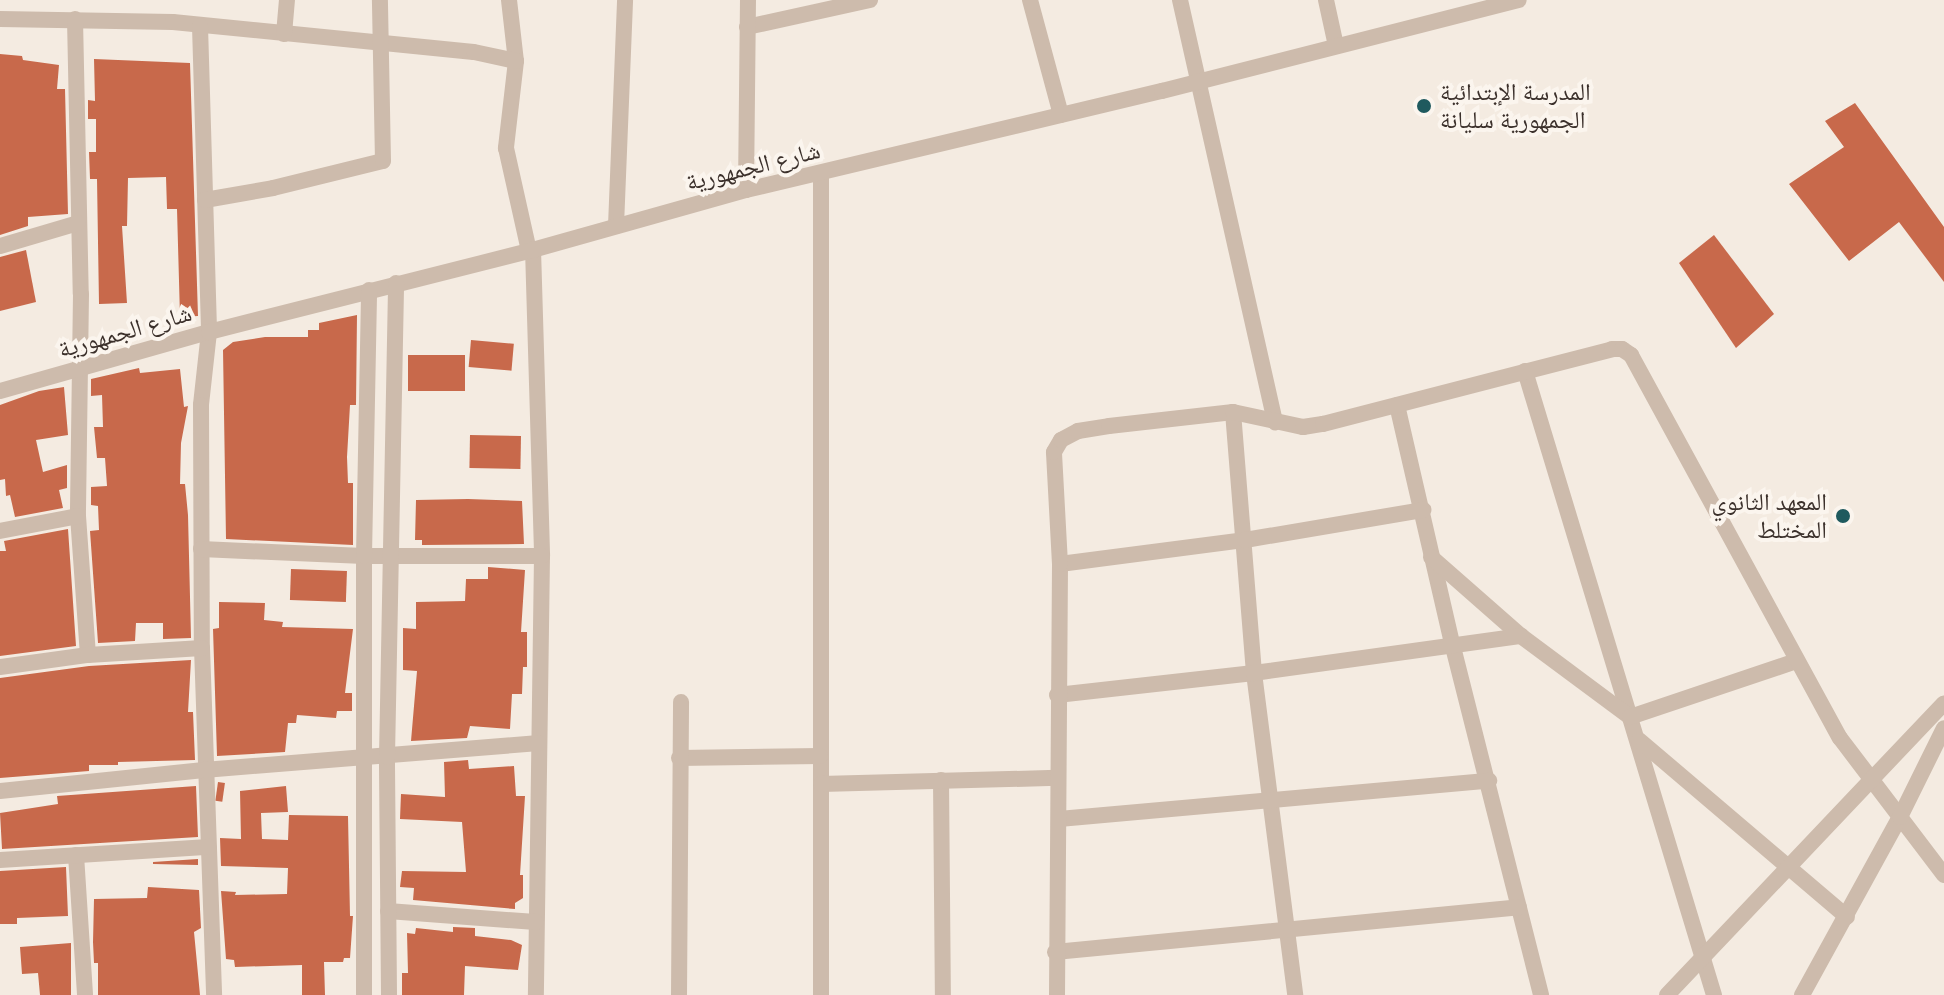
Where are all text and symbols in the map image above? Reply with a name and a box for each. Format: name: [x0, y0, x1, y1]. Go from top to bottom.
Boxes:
place label: المدرسة الإبتدائية الجمهورية سليانة: [1440, 78, 1591, 134]
marker: المدرسة الإبتدائية الجمهورية سليانة: [1415, 97, 1433, 115]
street label: شارع الجمهورية: [683, 135, 823, 197]
street label: شارع الجمهورية: [55, 298, 195, 364]
place label: المعهد الثانوي المختلط: [1711, 488, 1827, 544]
marker: المعهد الثانوي المختلط: [1834, 507, 1852, 525]

